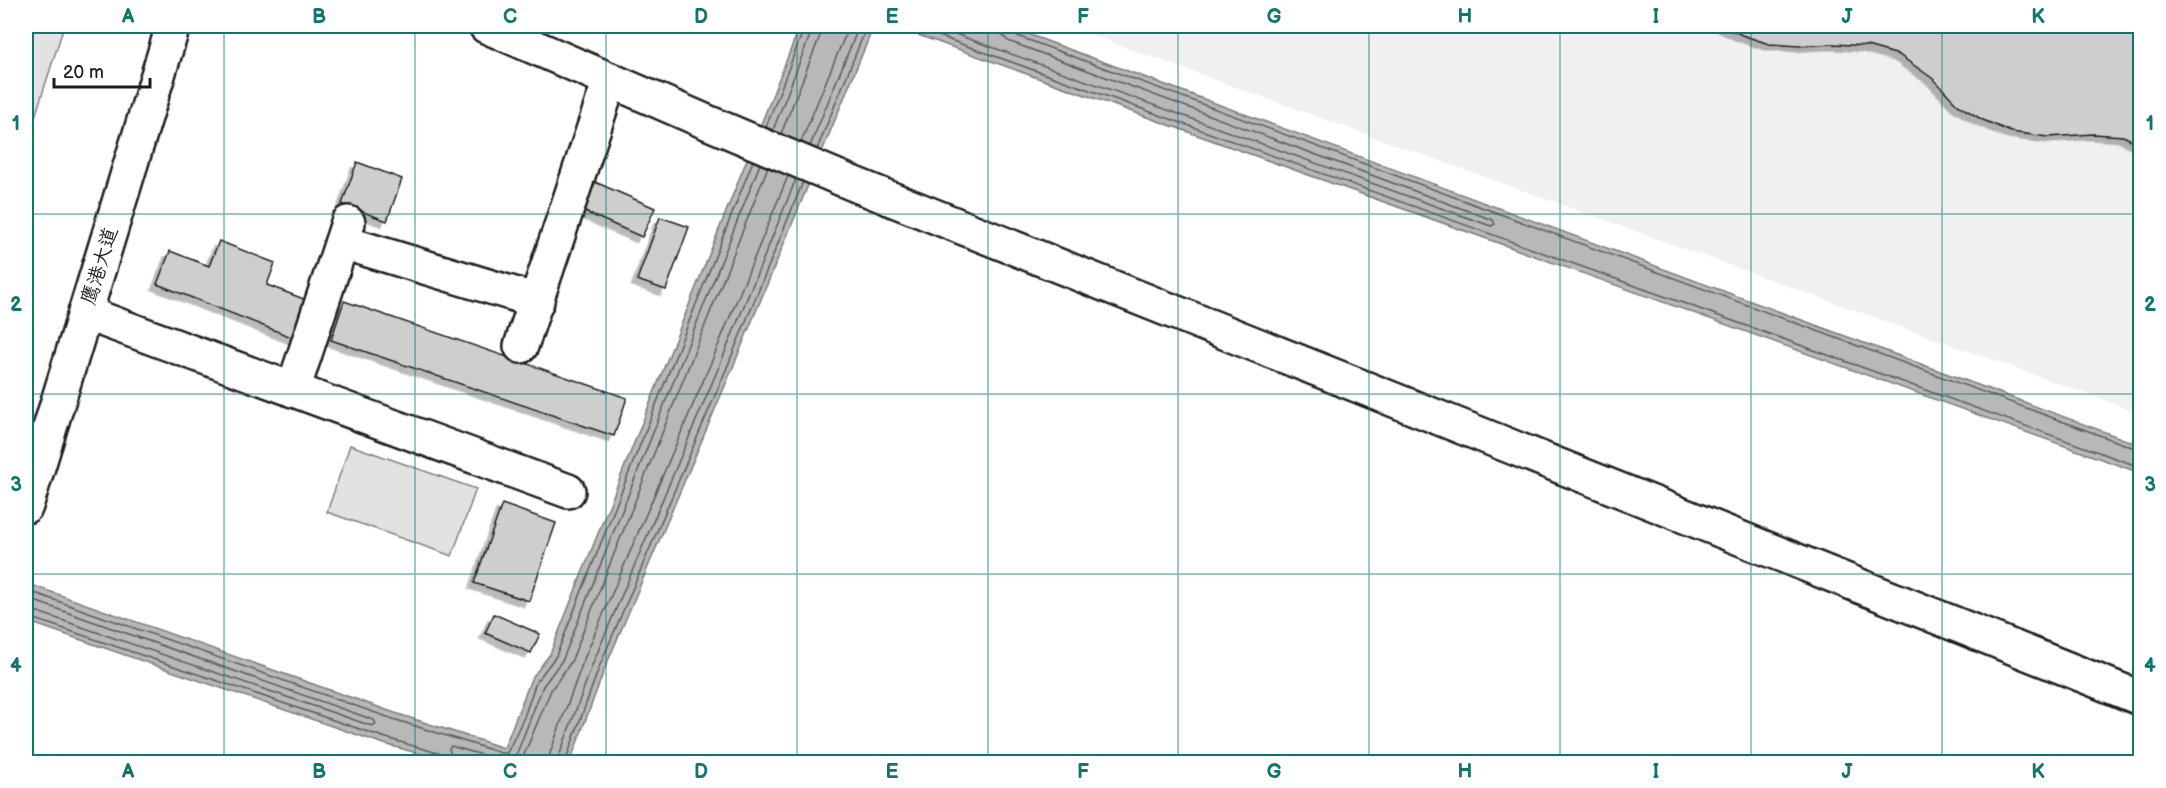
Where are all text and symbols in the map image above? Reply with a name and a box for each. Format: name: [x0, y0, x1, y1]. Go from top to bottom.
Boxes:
text: A: [121, 5, 135, 29]
text: B: [312, 5, 326, 29]
text: C: [503, 5, 517, 29]
text: D: [694, 5, 708, 29]
text: E: [886, 5, 899, 29]
text: F: [1077, 5, 1089, 29]
text: G: [1267, 5, 1282, 29]
text: H: [1458, 5, 1472, 29]
text: I: [1653, 5, 1659, 29]
text: J: [1842, 5, 1854, 29]
text: K: [2031, 5, 2045, 29]
scale bar: [54, 51, 150, 89]
text: 20 m: [63, 62, 104, 83]
text: 1: [12, 112, 20, 136]
text: 1: [2146, 112, 2154, 136]
street label: 鹰港大道: [77, 224, 123, 308]
text: 2: [10, 293, 22, 317]
text: 2: [2144, 293, 2156, 317]
text: 3: [10, 473, 22, 497]
text: 3: [2144, 473, 2156, 497]
text: 4: [10, 654, 22, 678]
text: 4: [2144, 654, 2156, 678]
text: A: [121, 760, 135, 784]
text: B: [312, 760, 326, 784]
text: C: [503, 760, 517, 784]
text: D: [694, 760, 708, 784]
text: E: [886, 760, 899, 784]
text: F: [1077, 760, 1089, 784]
text: G: [1267, 760, 1282, 784]
text: H: [1458, 760, 1472, 784]
text: I: [1653, 760, 1659, 784]
text: J: [1842, 760, 1854, 784]
text: K: [2031, 760, 2045, 784]

